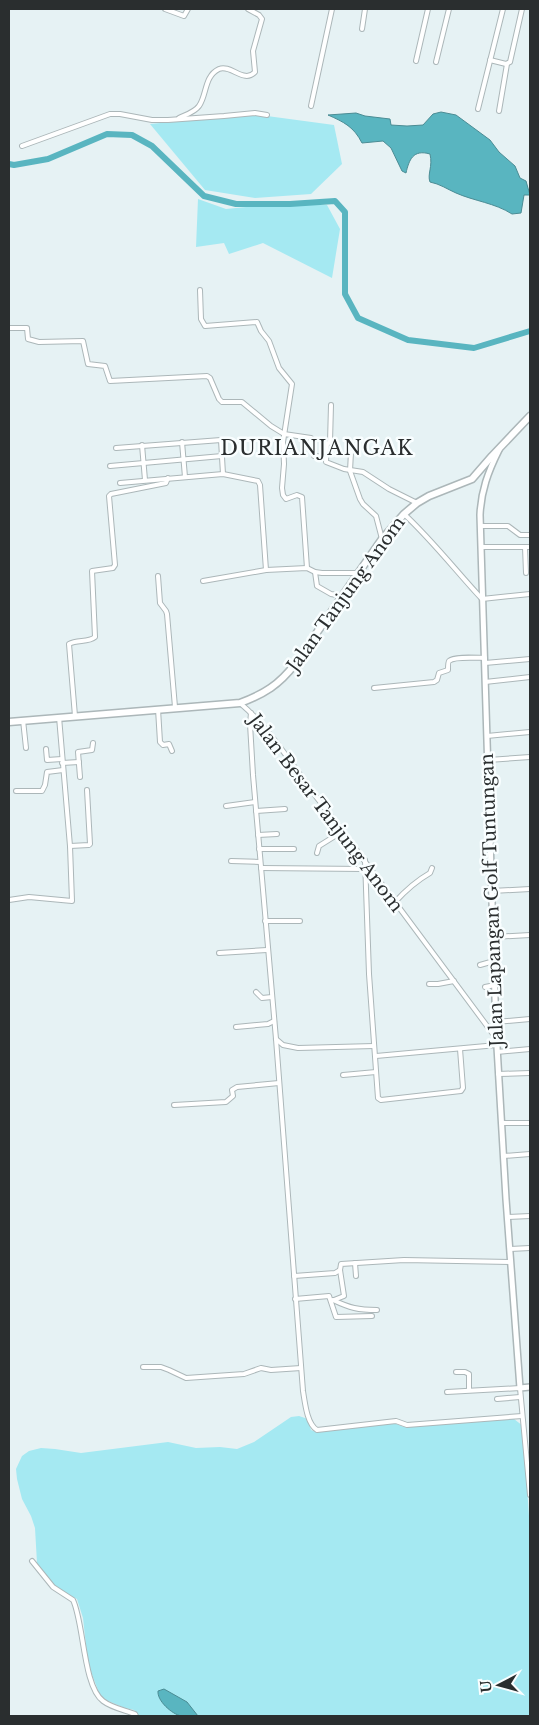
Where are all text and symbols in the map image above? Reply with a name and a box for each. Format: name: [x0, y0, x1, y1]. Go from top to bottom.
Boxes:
district label: DURIANJANGAK: [220, 436, 414, 460]
street label: Jalan Tanjung Anom: [281, 512, 410, 678]
street label: Jalan Besar Tanjung Anom: [243, 708, 408, 916]
street label: Jalan Lapangan Golf Tuntungan: [476, 753, 508, 1049]
north arrow: [474, 1660, 524, 1710]
text: U: [476, 1679, 496, 1693]

